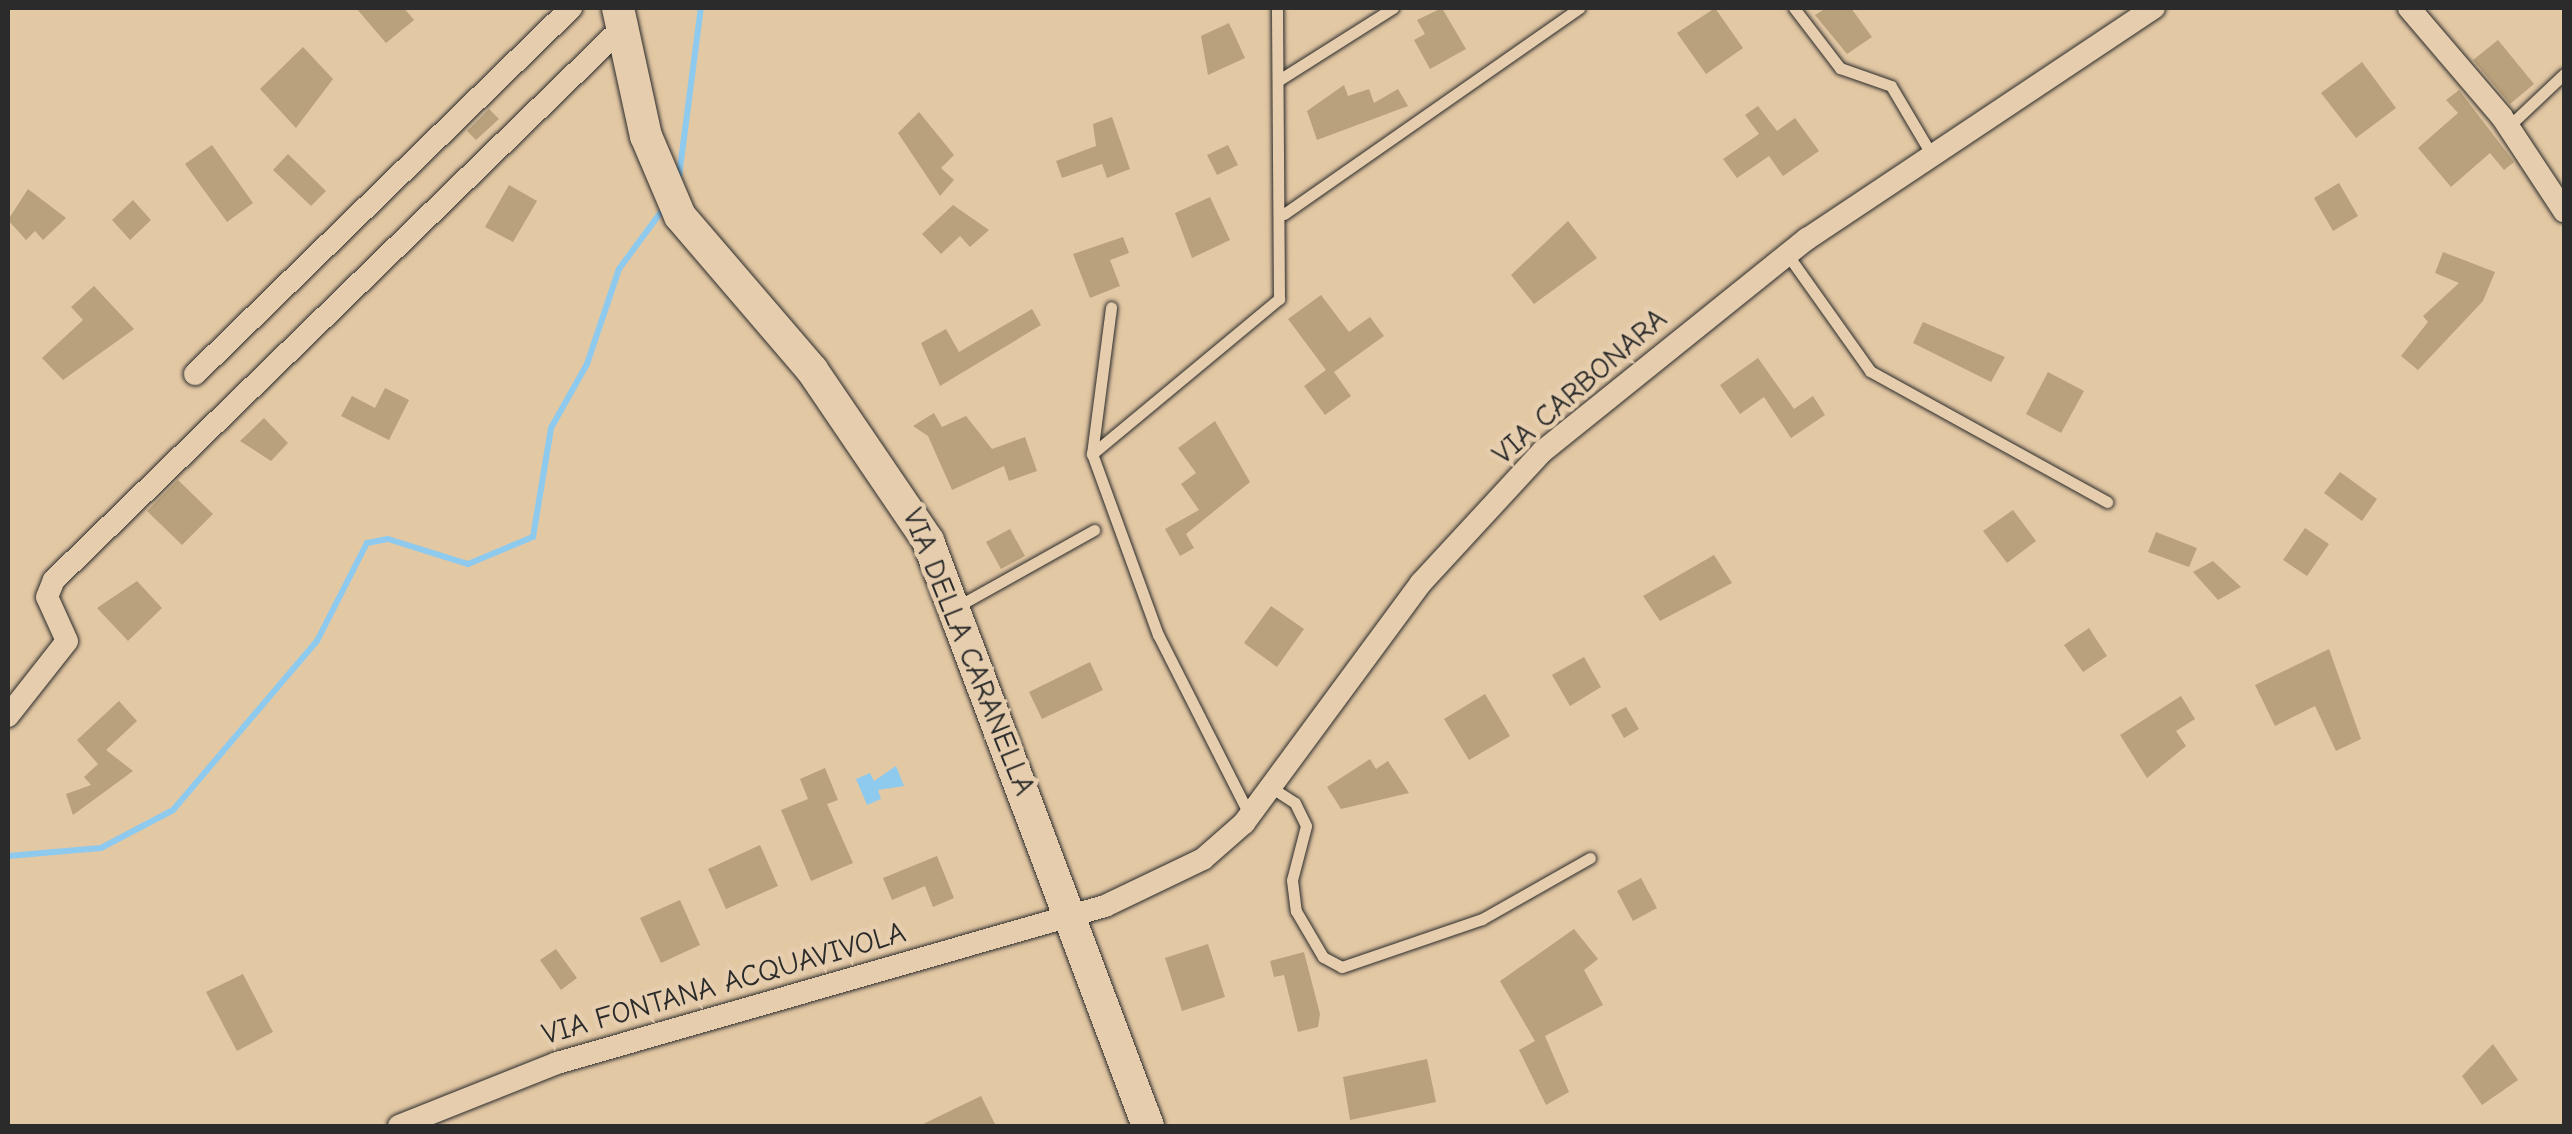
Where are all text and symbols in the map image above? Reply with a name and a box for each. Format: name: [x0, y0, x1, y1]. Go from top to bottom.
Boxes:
street label: VIA CARBONARA: [1485, 301, 1675, 473]
street label: VIA DELLA CARANELLA: [894, 503, 1042, 801]
street label: VIA FONTANA ACQUAVIVOLA: [538, 915, 910, 1053]

